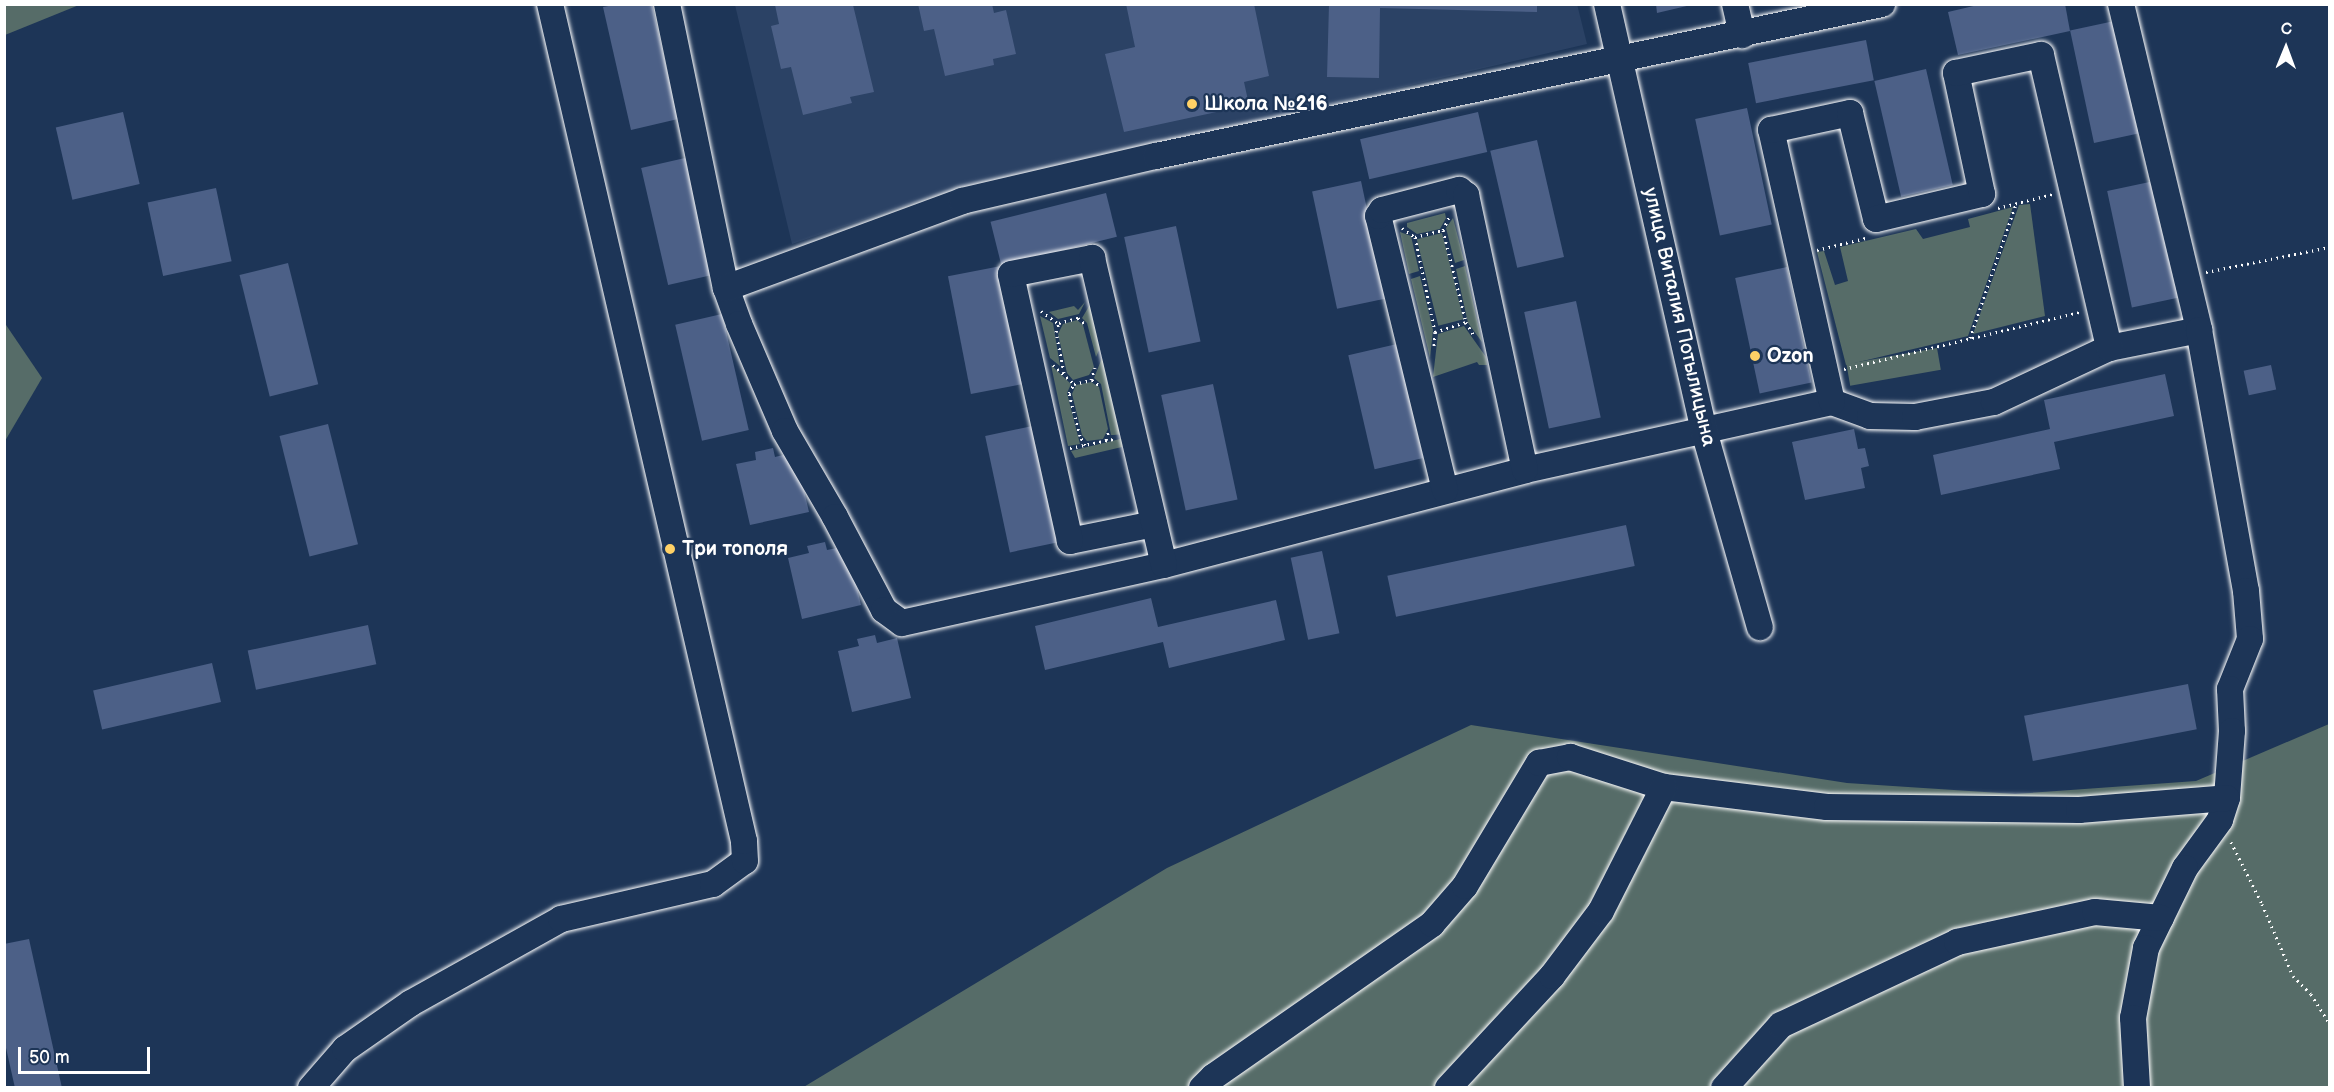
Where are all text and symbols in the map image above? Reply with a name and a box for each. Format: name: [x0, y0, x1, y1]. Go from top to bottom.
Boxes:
north arrow: [2256, 18, 2316, 78]
text: С: [2281, 20, 2292, 39]
place label: Школа №216: [1204, 92, 1328, 116]
marker: Школа №216: [1185, 97, 1199, 111]
street label: улица Виталия Потылицына: [1638, 185, 1720, 449]
place label: Ozon: [1767, 344, 1814, 368]
marker: Ozon: [1748, 349, 1762, 363]
place label: Три тополя: [682, 537, 788, 561]
marker: Три тополя: [663, 542, 677, 556]
scale bar: [21, 1035, 153, 1073]
text: 50 m: [29, 1047, 70, 1068]

